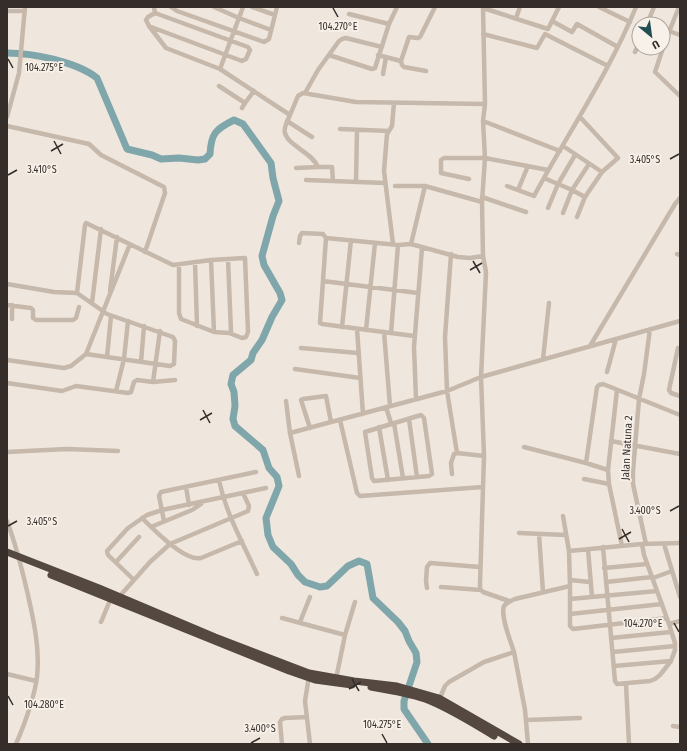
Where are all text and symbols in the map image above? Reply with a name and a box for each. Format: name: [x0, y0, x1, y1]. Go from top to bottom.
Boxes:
north arrow: [631, 16, 671, 56]
text: 104.270°E: [319, 21, 358, 33]
text: U: [650, 37, 662, 52]
text: 104.275°E: [25, 62, 63, 74]
text: 3.405°S: [630, 154, 660, 166]
text: 3.410°S: [27, 164, 57, 176]
street label: Jalan Natuna 2: [619, 415, 635, 481]
text: 3.400°S: [629, 505, 661, 517]
text: 3.405°S: [27, 516, 57, 528]
text: 104.270°E: [624, 618, 663, 630]
text: 104.280°E: [24, 699, 64, 711]
text: 104.275°E: [363, 719, 401, 731]
text: 3.400°S: [244, 723, 276, 735]

